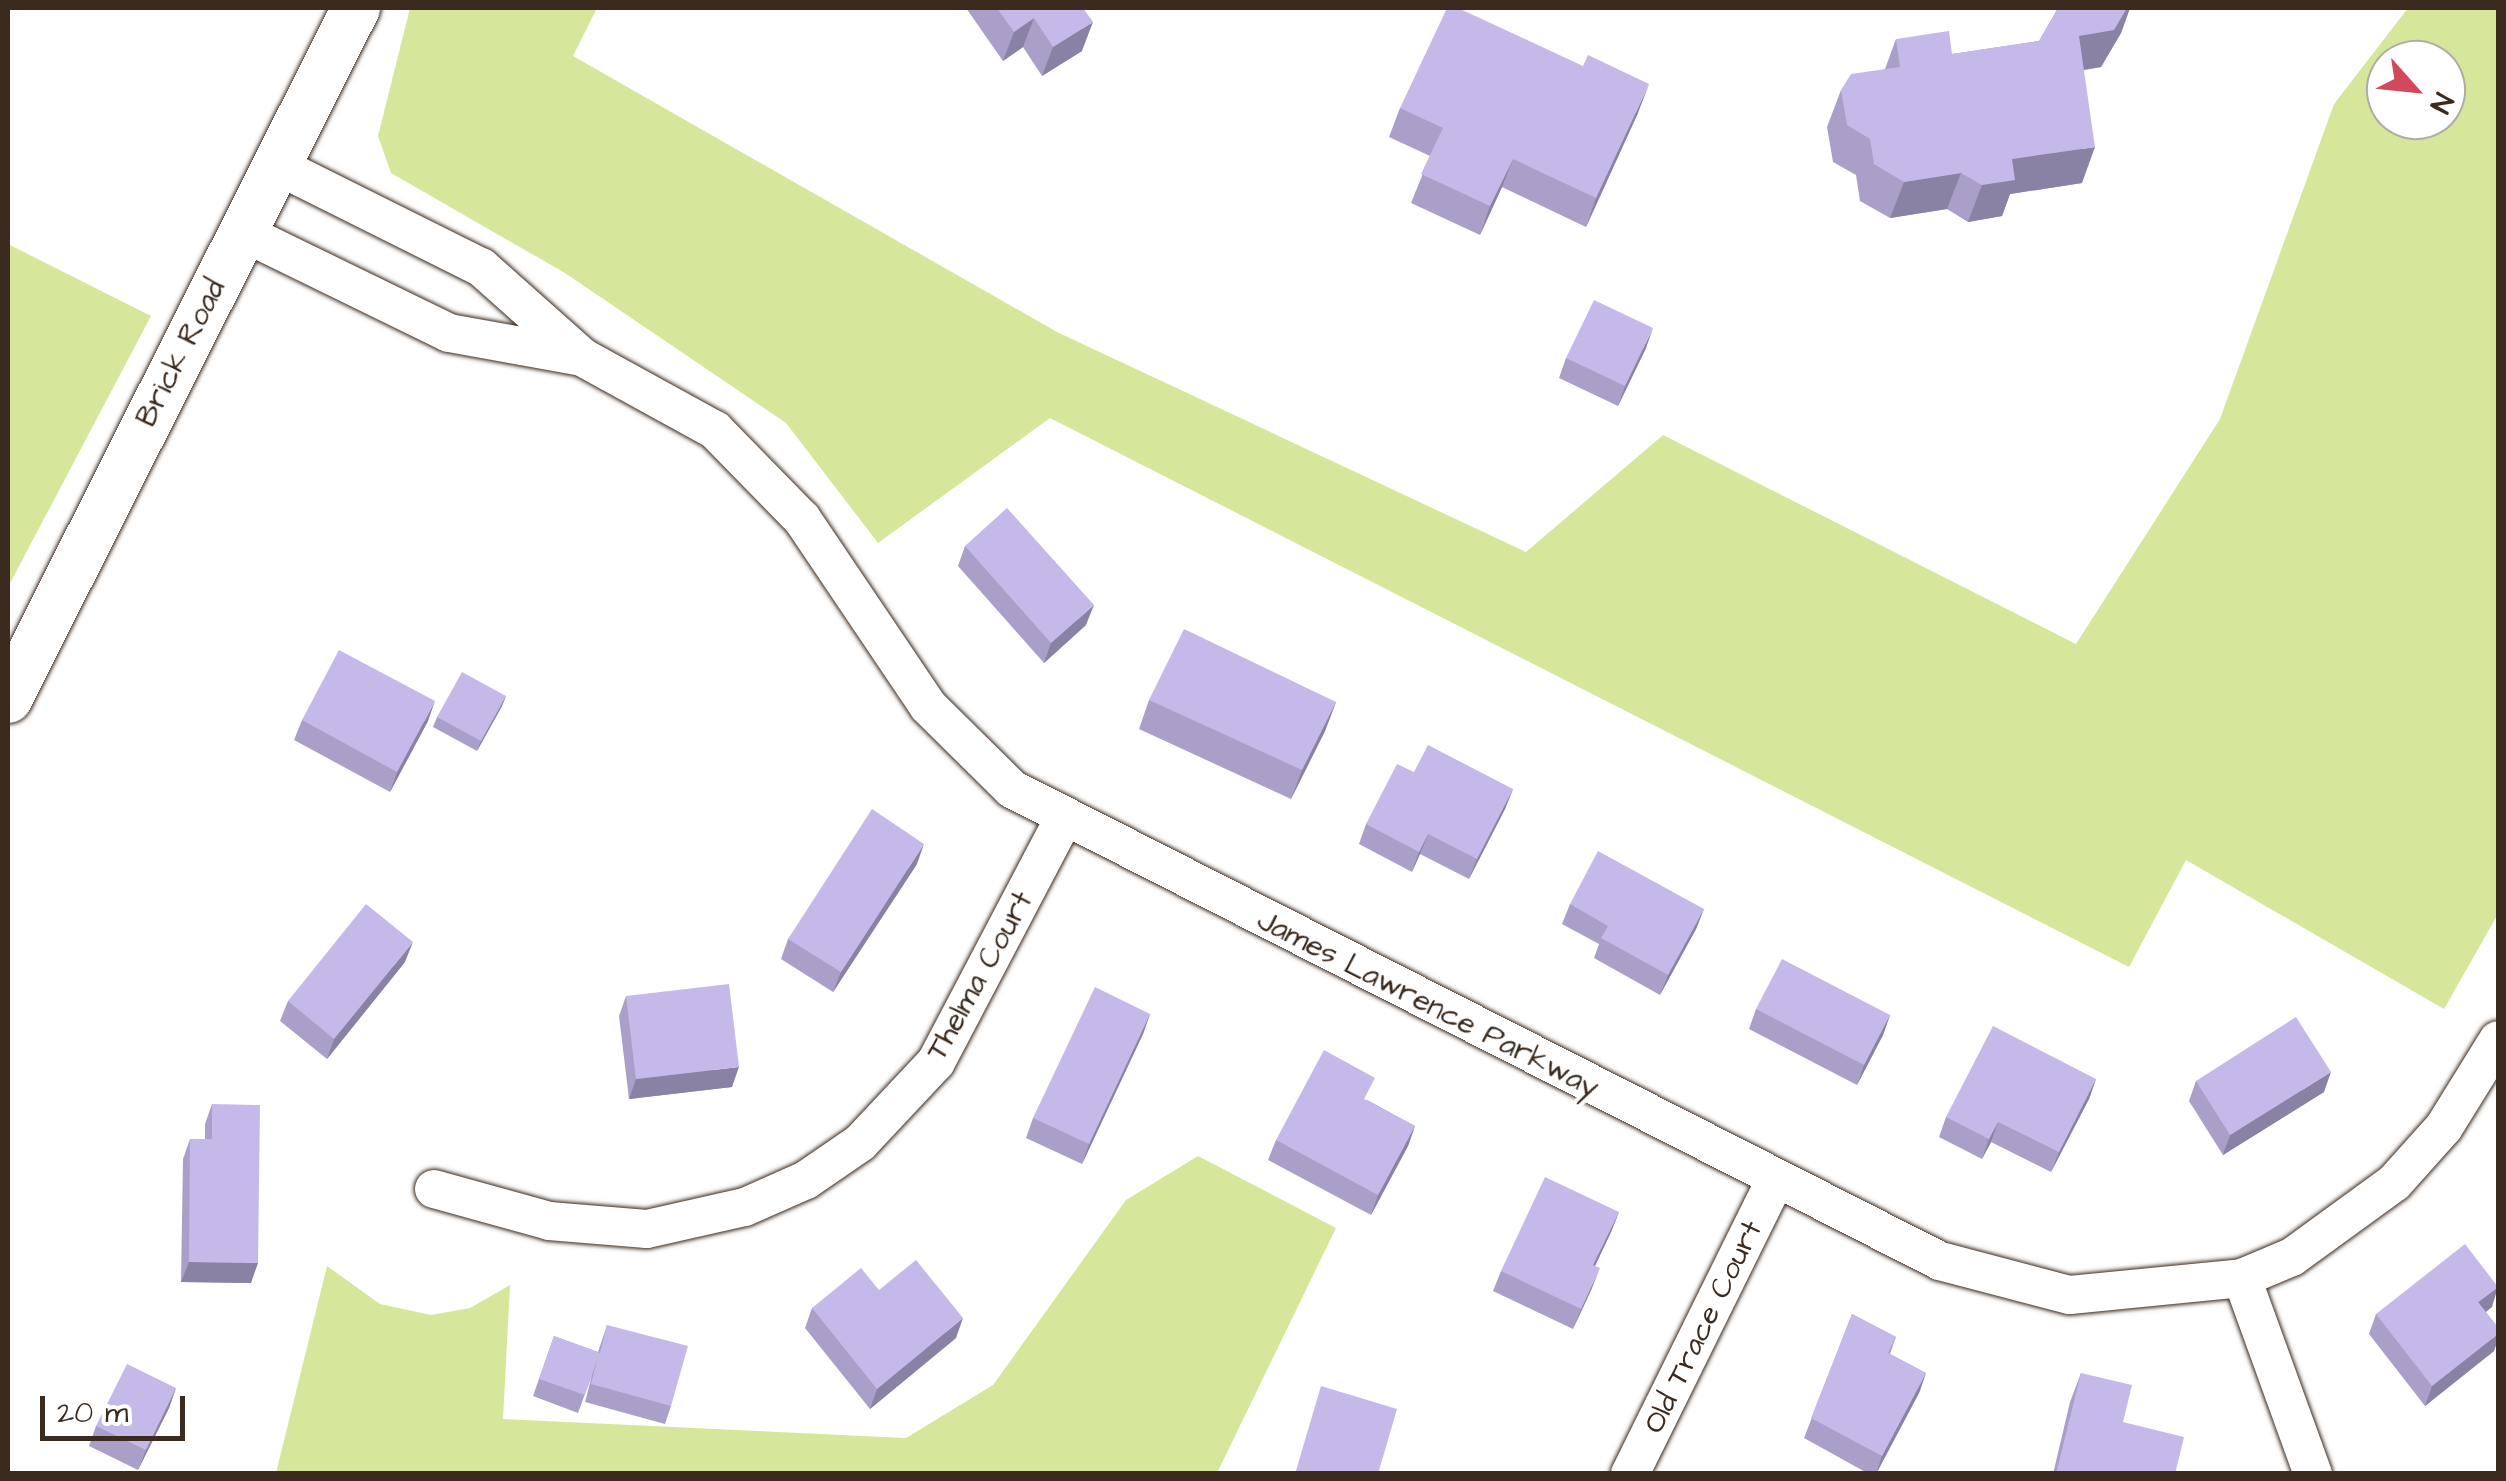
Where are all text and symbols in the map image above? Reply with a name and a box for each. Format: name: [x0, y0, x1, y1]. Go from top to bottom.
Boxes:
north arrow: [2366, 40, 2466, 140]
text: N: [2420, 86, 2463, 120]
street label: Brick Road: [128, 273, 234, 433]
street label: Thelma Court: [919, 885, 1041, 1067]
street label: James Lawrence Parkway: [1251, 902, 1605, 1106]
street label: Old Trace Court: [1636, 1215, 1770, 1439]
scale bar: [45, 1376, 190, 1438]
text: 20 m: [57, 1392, 128, 1434]

